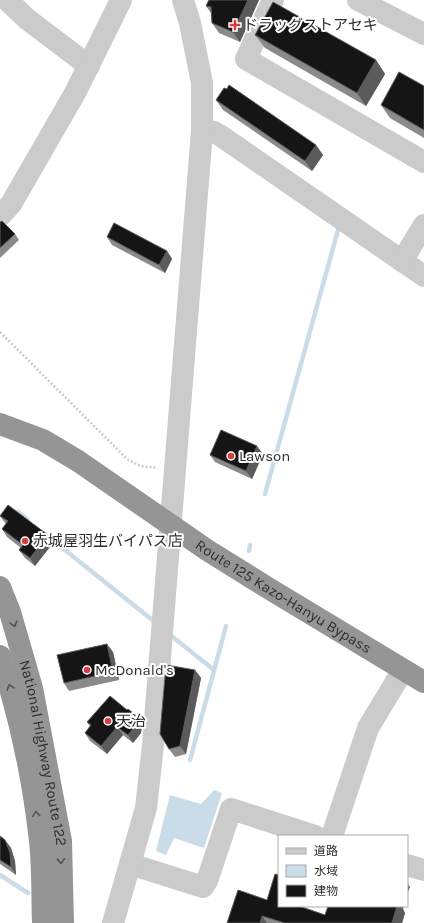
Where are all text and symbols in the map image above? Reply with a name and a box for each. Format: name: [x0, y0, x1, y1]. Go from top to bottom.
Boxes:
place label: ドラッグストアセキ: [243, 16, 378, 34]
marker: ドラッグストアセキ: [230, 20, 240, 30]
place label: Lawson: [239, 447, 290, 465]
marker: Lawson: [226, 451, 236, 461]
place label: 赤城屋羽生バイパス店: [33, 532, 183, 550]
marker: 赤城屋羽生バイパス店: [20, 536, 30, 546]
street label: Route 125 Kazo-Hanyu Bypass: [192, 536, 375, 657]
one-way arrow: [9, 620, 18, 627]
street label: National Highway Route 122: [15, 658, 70, 846]
place label: McDonald's: [95, 661, 174, 679]
marker: McDonald's: [82, 665, 92, 675]
one-way arrow: [6, 684, 15, 691]
place label: 天治: [116, 712, 146, 730]
marker: 天治: [103, 716, 113, 726]
one-way arrow: [32, 811, 41, 817]
legend: [278, 835, 408, 907]
text: 道路: [314, 844, 338, 858]
one-way arrow: [57, 858, 66, 864]
text: 水域: [314, 864, 338, 878]
text: 建物: [314, 884, 338, 898]

